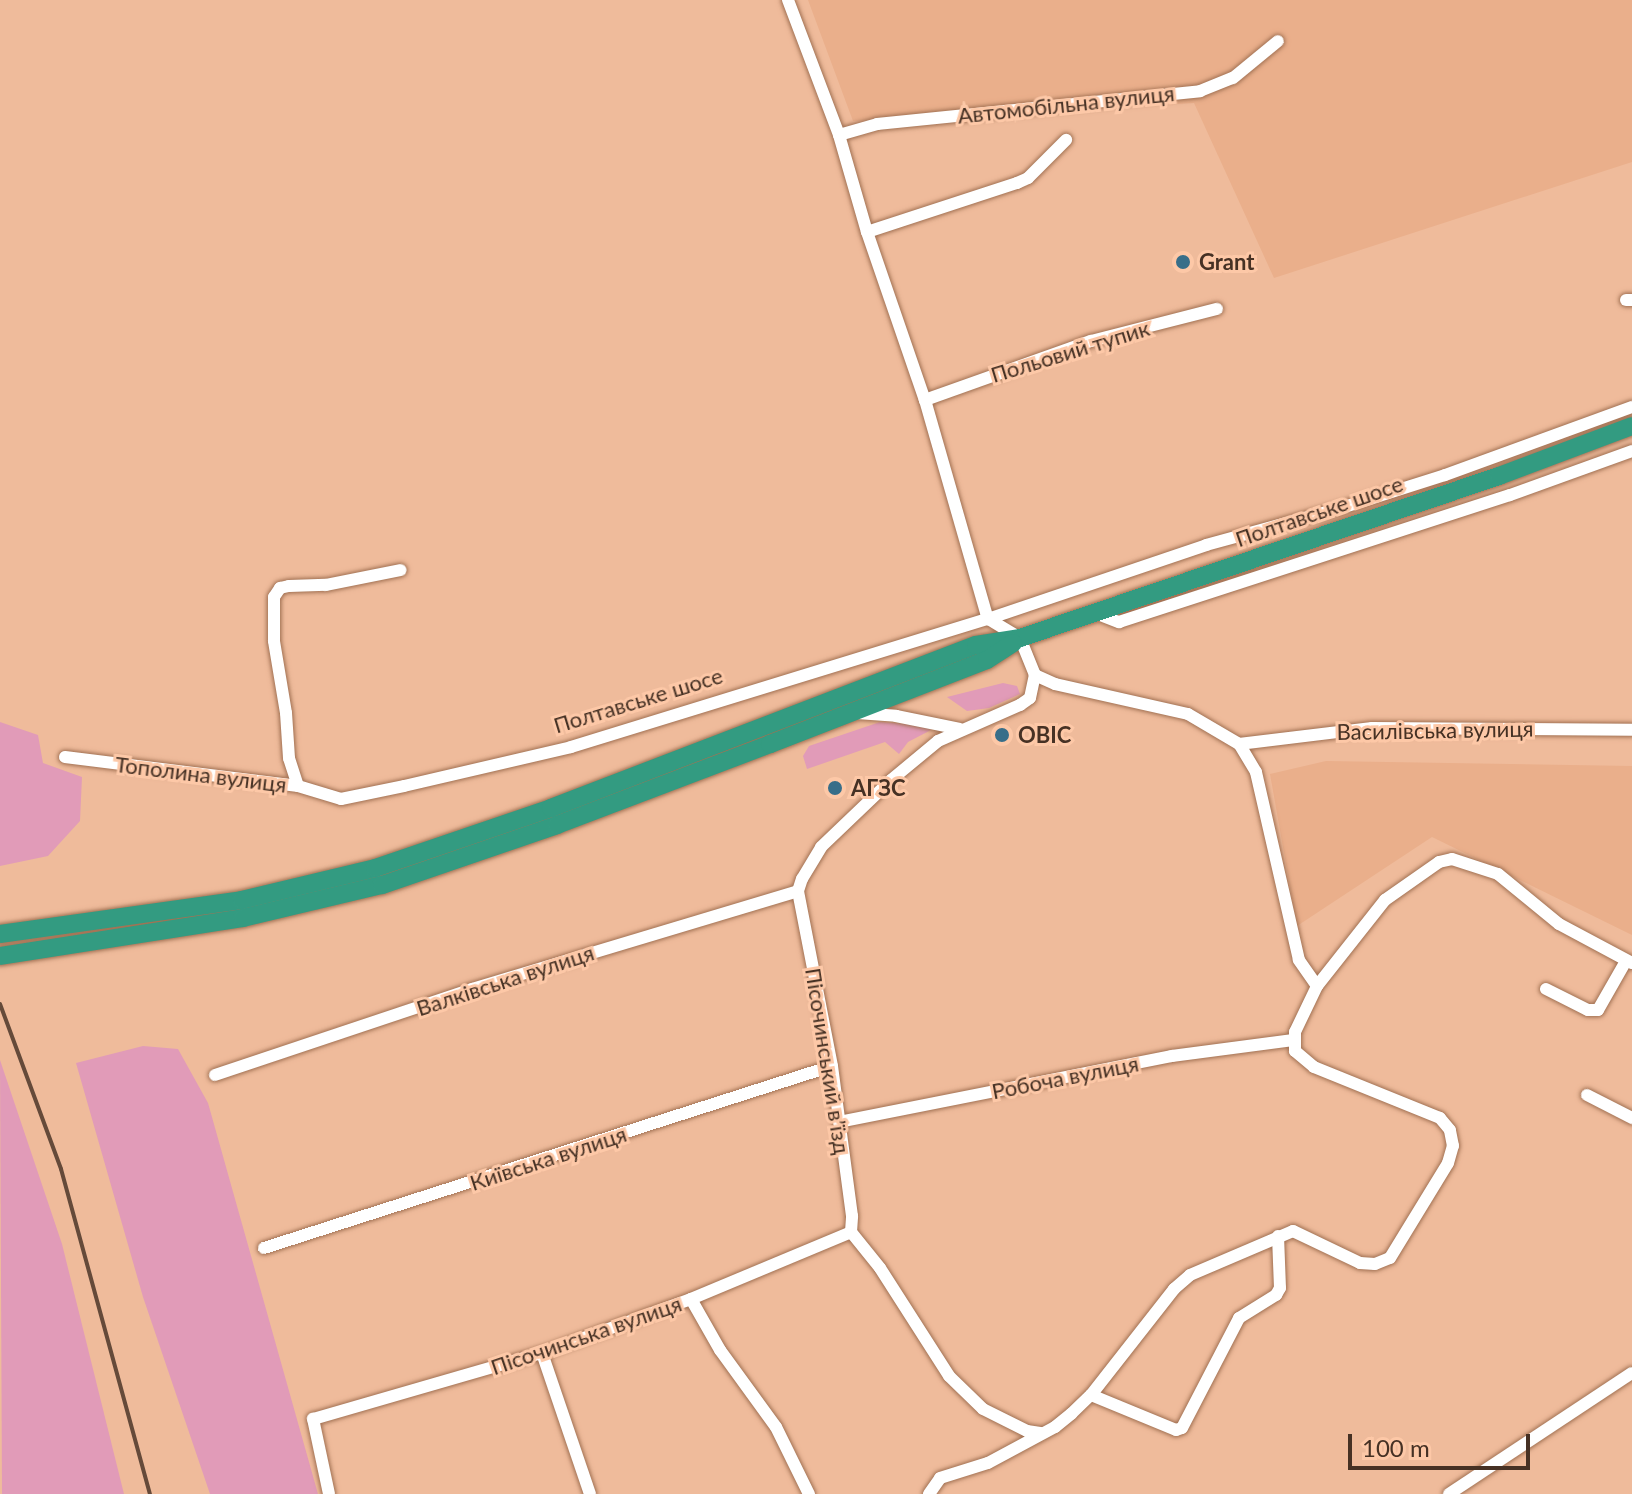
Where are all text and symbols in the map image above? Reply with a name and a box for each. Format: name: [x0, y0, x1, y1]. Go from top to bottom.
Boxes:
street label: Автомобільна вулиця: [956, 79, 1176, 129]
place label: Grant: [1199, 249, 1254, 275]
marker: Grant: [1174, 253, 1192, 271]
street label: Польовий тупик: [987, 314, 1153, 388]
street label: Полтавське шосе: [1232, 470, 1406, 552]
street label: Полтавське шосе: [550, 662, 726, 738]
street label: Василівська вулиця: [1336, 715, 1534, 745]
place label: ОВІС: [1018, 722, 1071, 748]
marker: ОВІС: [993, 726, 1011, 744]
street label: Тополина вулиця: [114, 750, 288, 798]
place label: АГЗС: [851, 775, 905, 801]
marker: АГЗС: [826, 779, 844, 797]
street label: Валківська вулиця: [413, 939, 597, 1021]
street label: Пісочинський в’їзд: [800, 966, 856, 1156]
street label: Робоча вулиця: [989, 1050, 1141, 1104]
street label: Київська вулиця: [466, 1120, 630, 1196]
street label: Пісочинська вулиця: [487, 1290, 685, 1380]
scale bar: [1352, 1418, 1534, 1468]
text: 100 m: [1362, 1433, 1430, 1462]

